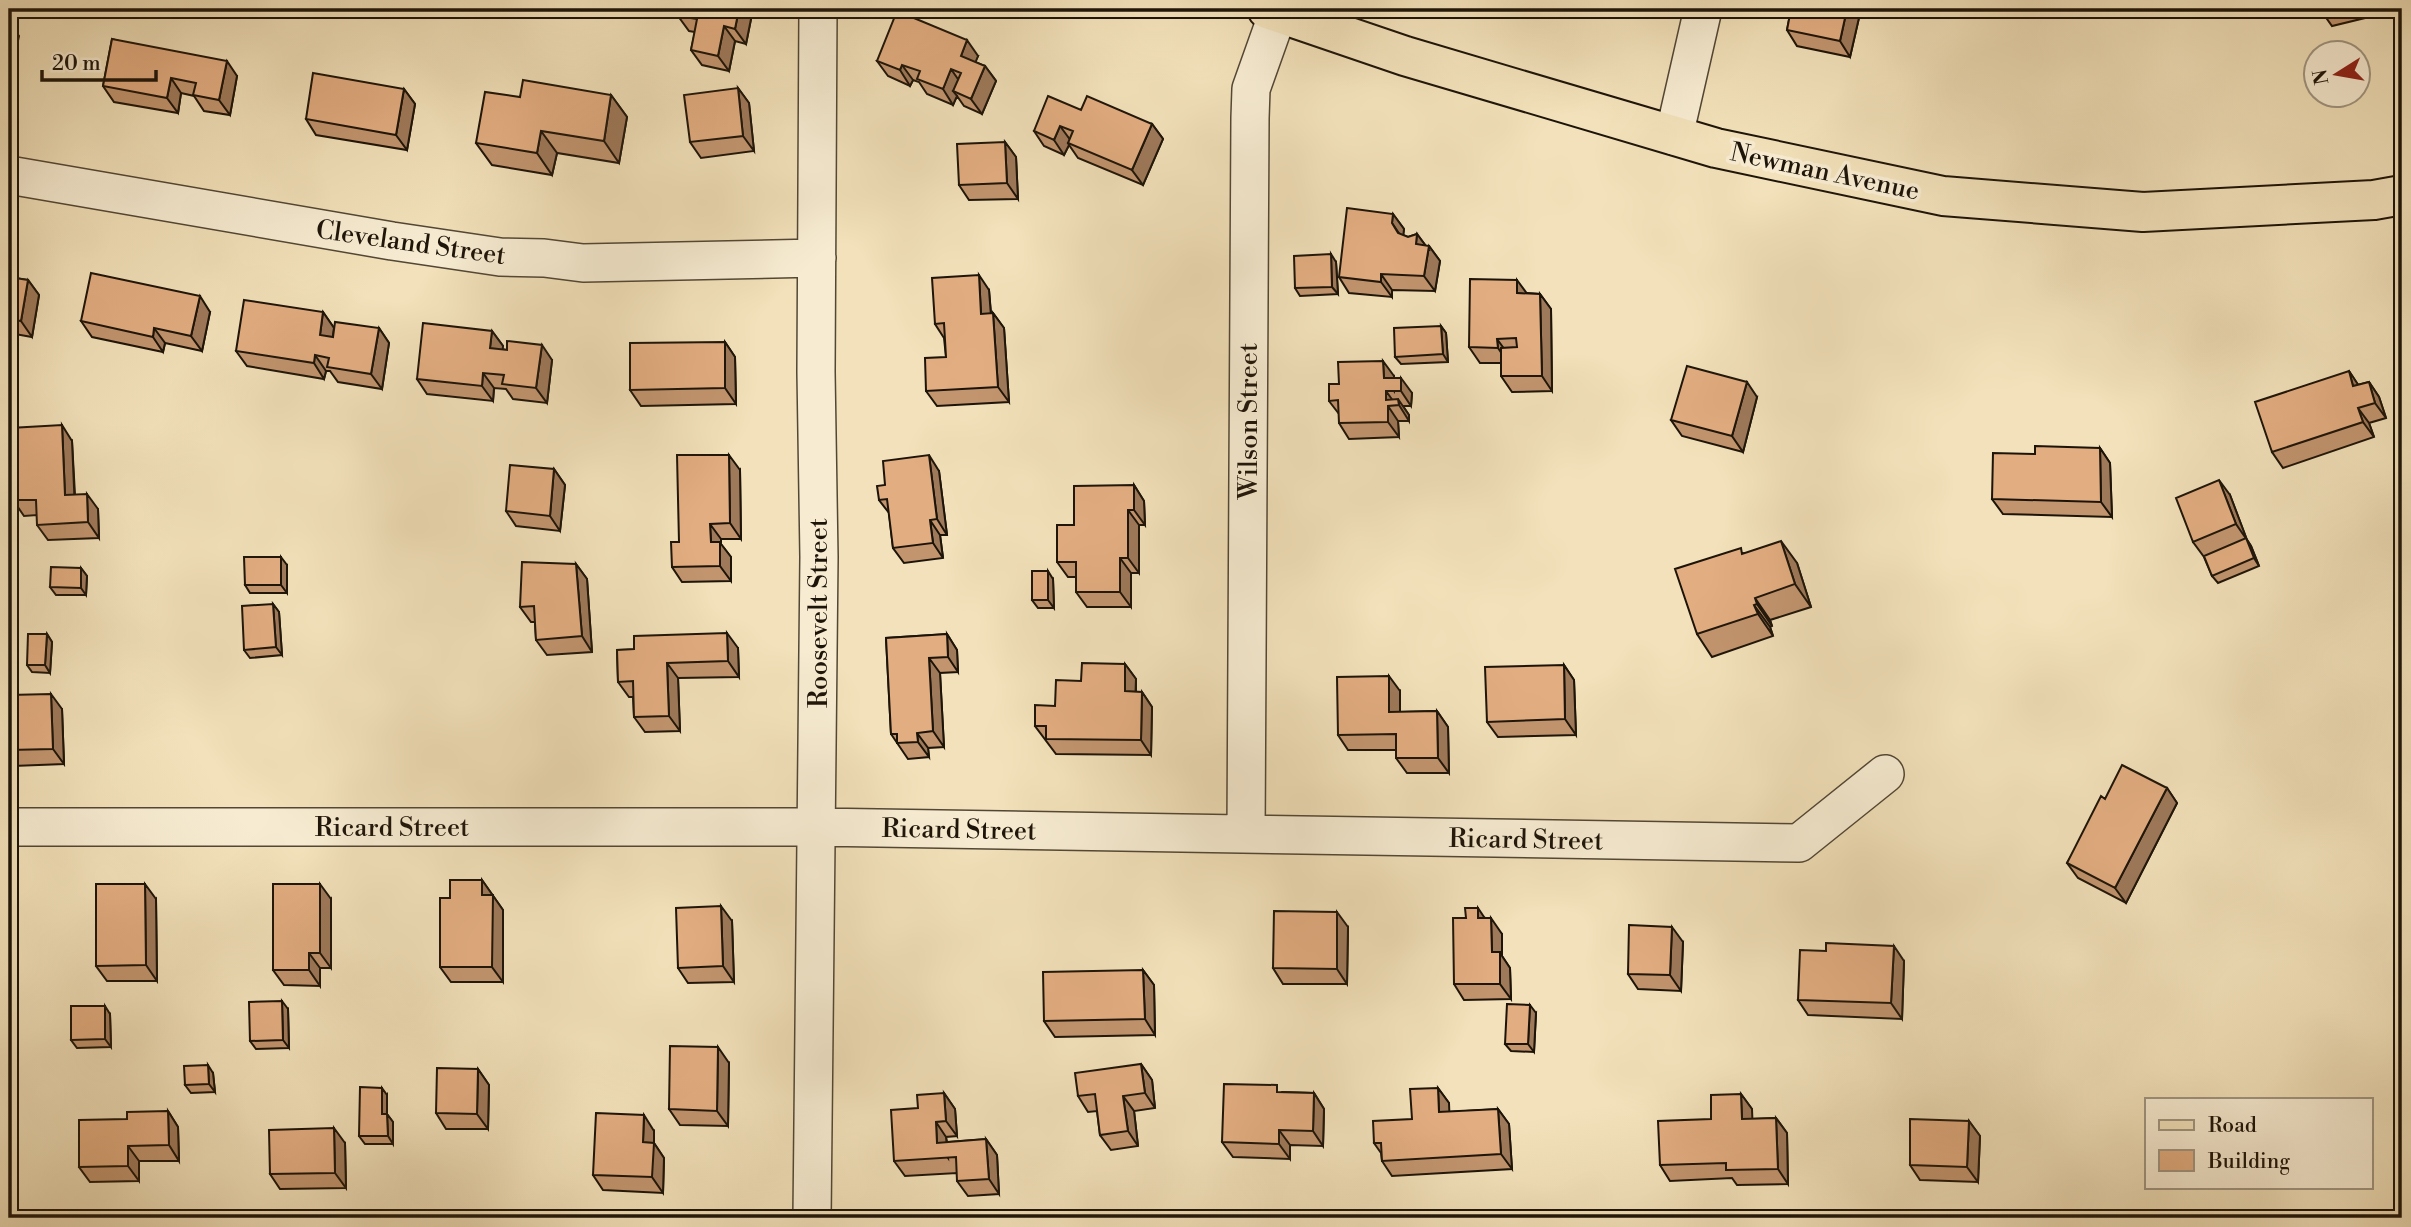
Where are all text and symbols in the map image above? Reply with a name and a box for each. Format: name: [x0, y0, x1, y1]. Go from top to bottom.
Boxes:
scale bar: [42, 38, 156, 82]
north arrow: [2302, 38, 2372, 108]
text: 20 m: [52, 51, 101, 77]
text: N: [2308, 67, 2335, 87]
street label: Newman Avenue: [1727, 136, 1922, 208]
street label: Cleveland Street: [314, 214, 508, 272]
street label: Wilson Street: [1233, 343, 1265, 500]
street label: Roosevelt Street: [803, 518, 835, 708]
street label: Ricard Street: [315, 812, 469, 844]
street label: Ricard Street: [881, 813, 1037, 847]
street label: Ricard Street: [1448, 823, 1604, 857]
legend: [2145, 1098, 2372, 1188]
text: Road: [2208, 1113, 2257, 1139]
text: Building: [2207, 1149, 2290, 1175]

